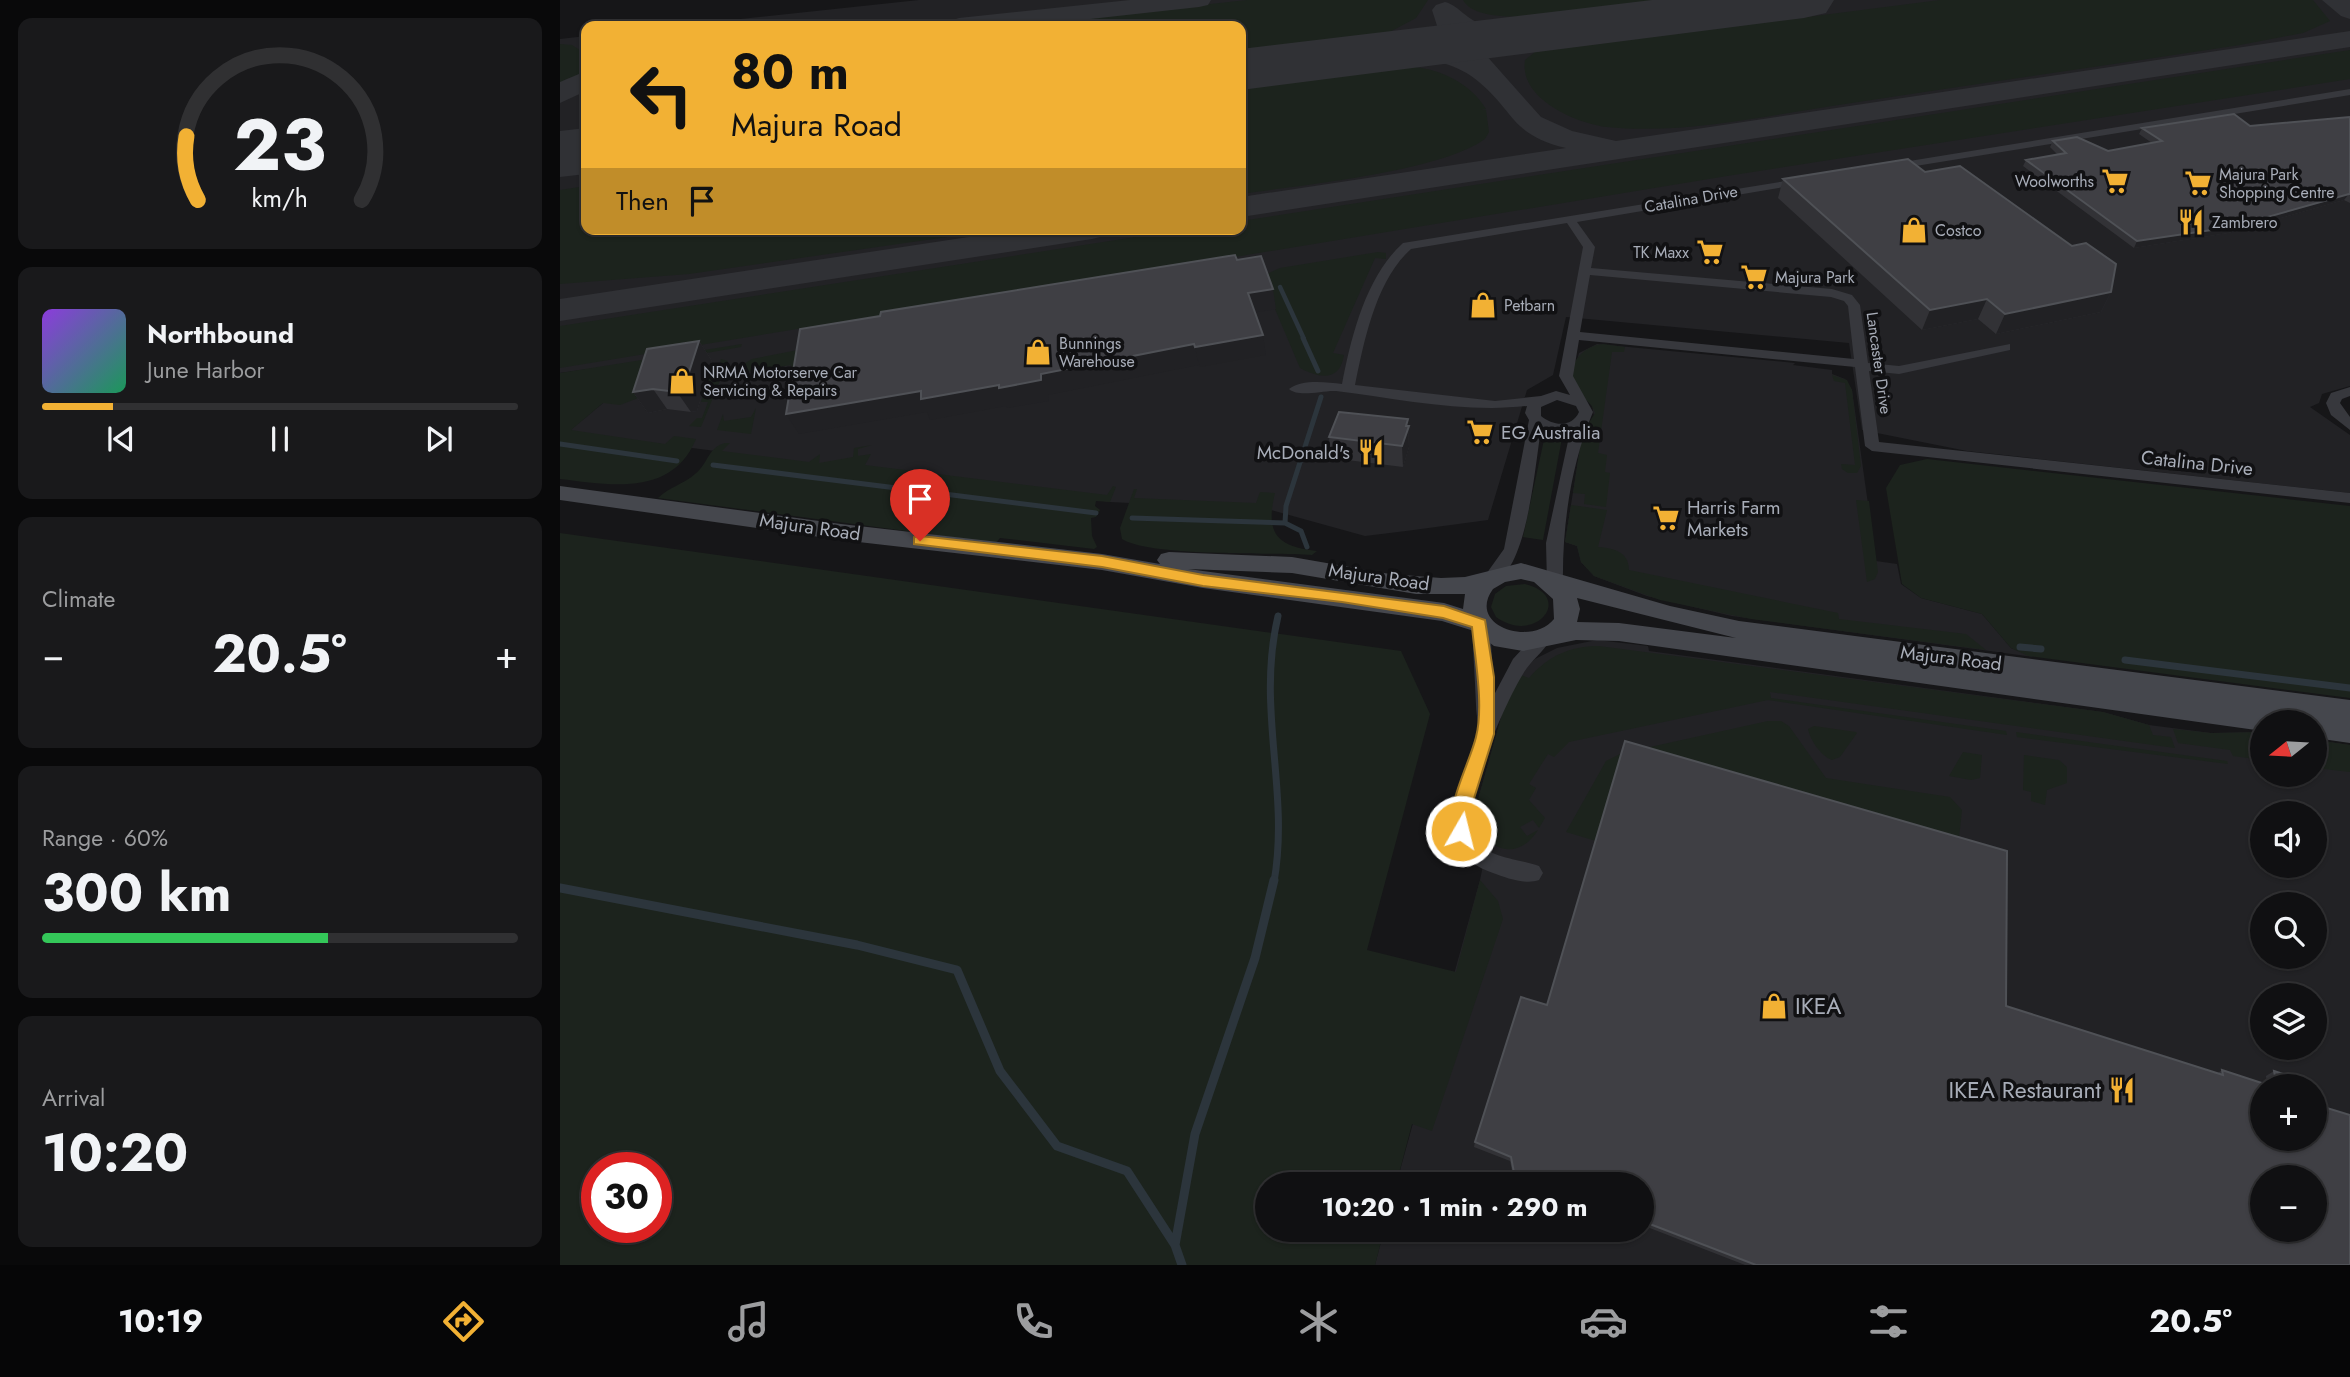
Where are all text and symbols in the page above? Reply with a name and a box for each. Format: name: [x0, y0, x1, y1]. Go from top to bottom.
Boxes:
text: 80 m: [731, 37, 849, 107]
icon: left: [616, 49, 707, 140]
text: 23: [234, 92, 326, 197]
text: Majura Road: [731, 102, 902, 148]
place label: Majura Park Shopping Centre: [2219, 163, 2335, 204]
supermarket icon: Woolworths: [2100, 166, 2130, 196]
supermarket icon: Majura Park Shopping Centre: [2183, 168, 2213, 198]
place label: Woolworths: [2015, 170, 2094, 193]
street label: Catalina Drive: [1642, 179, 1740, 219]
text: km/h: [252, 180, 308, 216]
text: Then: [616, 182, 669, 220]
icon: arrive: [683, 182, 721, 220]
restaurant icon: Zambrero: [2176, 207, 2206, 237]
place label: Zambrero: [2212, 211, 2278, 234]
shop icon: Costco: [1899, 215, 1929, 245]
place label: Costco: [1935, 219, 1982, 242]
supermarket icon: TK Maxx: [1695, 237, 1725, 267]
place label: TK Maxx: [1633, 241, 1689, 264]
supermarket icon: Majura Park: [1739, 262, 1769, 292]
place label: Majura Park: [1775, 266, 1856, 289]
shop icon: Petbarn: [1468, 290, 1498, 320]
place label: Petbarn: [1504, 294, 1555, 317]
street label: Lancaster Drive: [1860, 310, 1898, 416]
text: Northbound: [147, 315, 294, 353]
place label: Bunnings Warehouse: [1059, 332, 1135, 373]
shop icon: Bunnings Warehouse: [1023, 337, 1053, 367]
text: June Harbor: [147, 353, 264, 387]
place label: NRMA Motorserve Car Servicing & Repairs: [703, 361, 858, 402]
shop icon: NRMA Motorserve Car Servicing & Repairs: [667, 366, 697, 396]
supermarket icon: EG Australia: [1465, 417, 1495, 447]
place label: EG Australia: [1501, 419, 1600, 446]
icon: previous: [102, 420, 140, 458]
icon: pause: [261, 420, 299, 458]
icon: next: [420, 420, 458, 458]
restaurant icon: McDonald's: [1356, 437, 1386, 467]
place label: McDonald's: [1257, 439, 1350, 466]
street label: Catalina Drive: [2140, 444, 2254, 482]
pin: [890, 469, 950, 541]
icon: arrive: [901, 480, 939, 518]
place label: Harris Farm Markets: [1687, 494, 1780, 543]
supermarket icon: Harris Farm Markets: [1651, 503, 1681, 533]
street label: Majura Road: [758, 507, 862, 547]
street label: Majura Road: [1327, 557, 1431, 597]
text: Climate: [42, 582, 115, 616]
text: 20.5°: [212, 616, 347, 692]
text: −: [42, 627, 64, 682]
text: +: [495, 627, 518, 682]
street label: Majura Road: [1899, 638, 2003, 678]
north arrow: [2250, 710, 2328, 788]
map controls: [2250, 710, 2327, 1242]
position arrow: [1424, 794, 1498, 868]
button: sound: [2250, 801, 2327, 878]
text: Range · 60%: [42, 821, 168, 855]
text: 300 km: [42, 855, 231, 931]
button: search: [2250, 892, 2327, 969]
button: layers: [2250, 983, 2327, 1060]
place label: IKEA: [1795, 989, 1842, 1023]
shop icon: IKEA: [1759, 991, 1789, 1021]
place label: IKEA Restaurant: [1948, 1073, 2101, 1107]
button: +: [2250, 1074, 2327, 1151]
restaurant icon: IKEA Restaurant: [2107, 1075, 2137, 1105]
text: Arrival: [42, 1081, 105, 1115]
text: 10:20: [42, 1115, 188, 1191]
speed limit sign: 30: [581, 1152, 672, 1243]
button: −: [2250, 1165, 2327, 1242]
text: 10:20 · 1 min · 290 m: [1321, 1188, 1588, 1226]
icon: directions: [439, 1297, 488, 1346]
icon: music: [724, 1297, 773, 1346]
icon: phone: [1009, 1297, 1058, 1346]
icon: climate: [1294, 1297, 1343, 1346]
icon: car: [1579, 1297, 1628, 1346]
icon: filters: [1864, 1297, 1913, 1346]
text: 10:19: [118, 1298, 203, 1344]
text: 20.5°: [2149, 1298, 2232, 1344]

